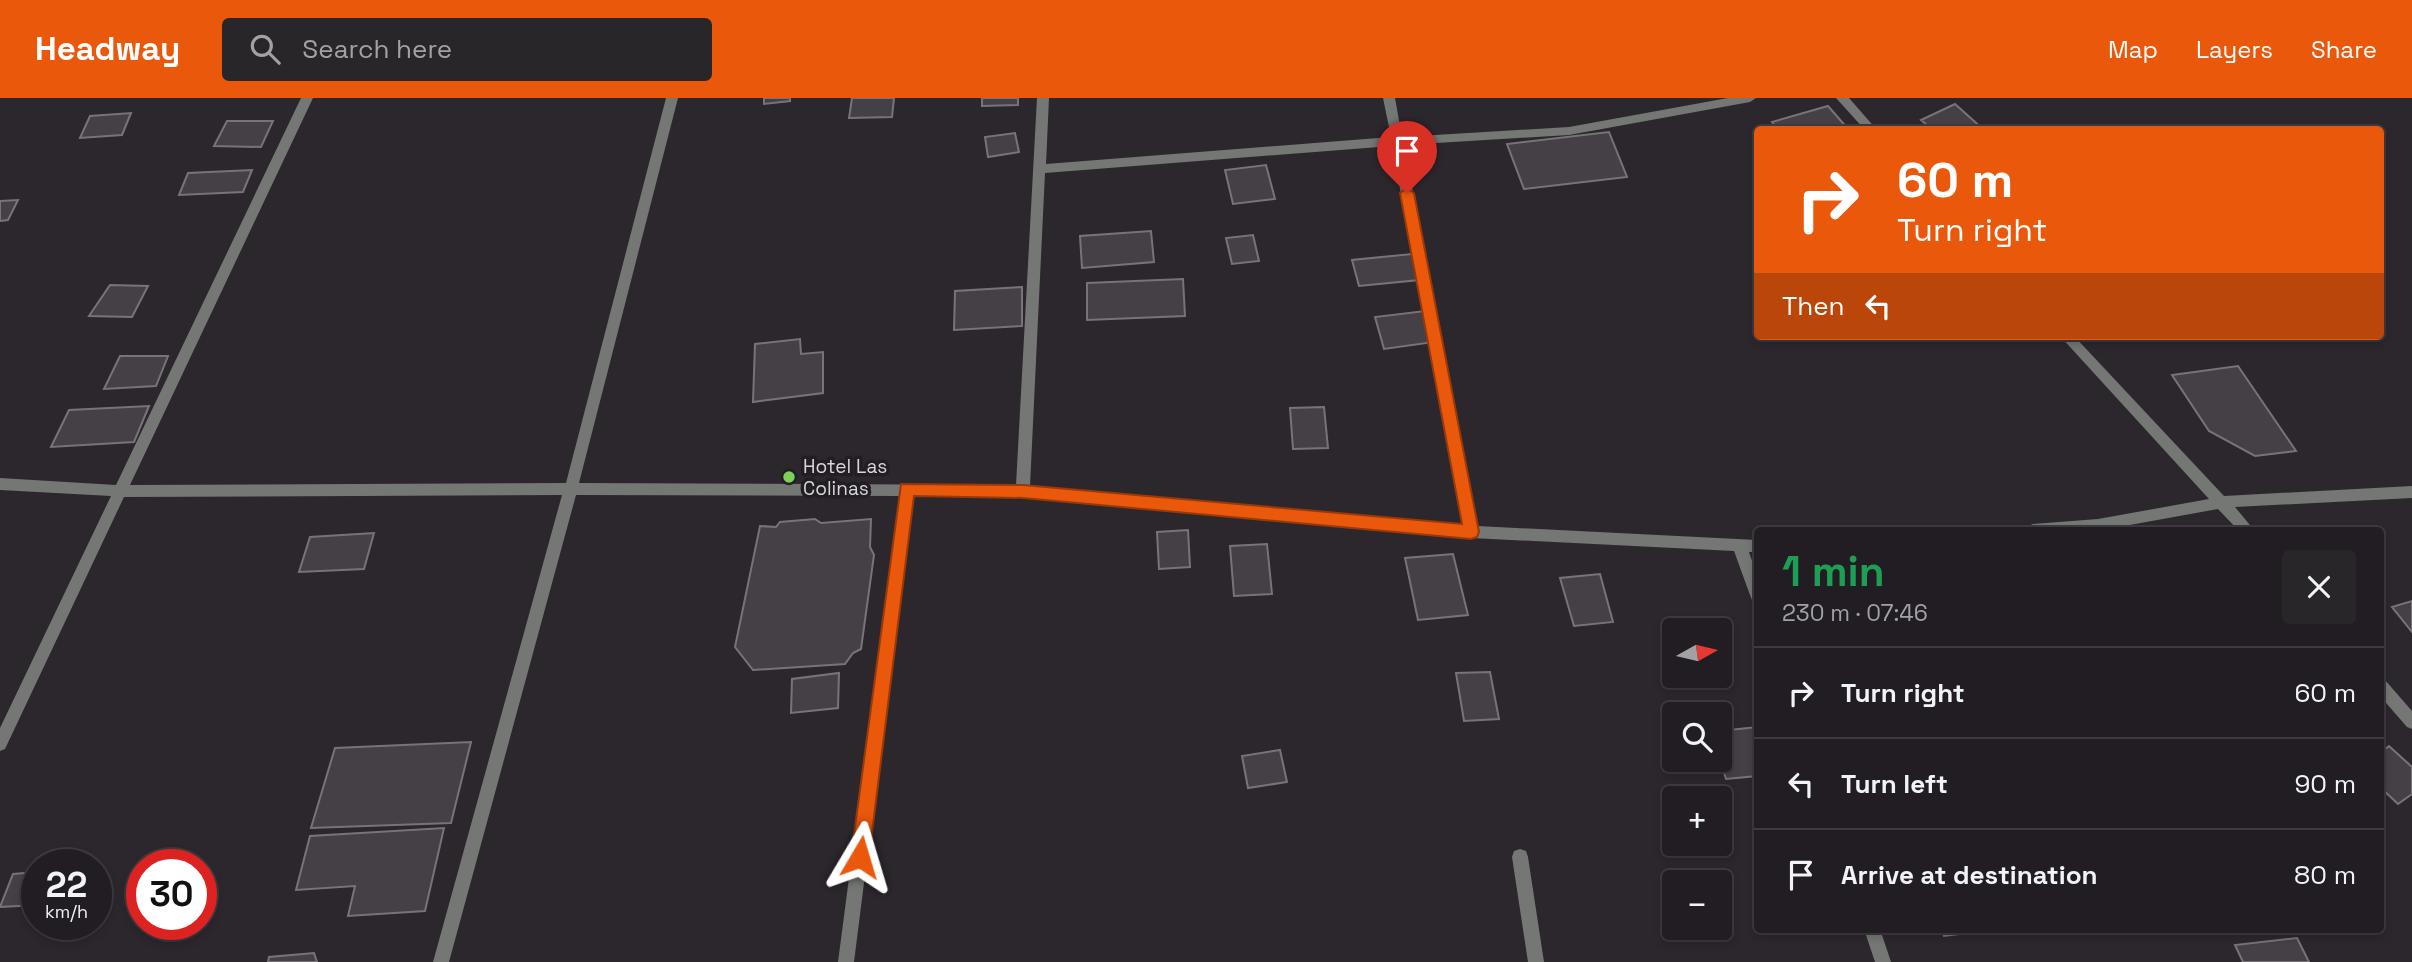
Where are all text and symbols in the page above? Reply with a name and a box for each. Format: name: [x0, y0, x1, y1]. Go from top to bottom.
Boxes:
search box: [222, 18, 712, 81]
text: Headway: [35, 28, 180, 70]
icon: search: [246, 30, 284, 68]
text: Search here: [302, 32, 452, 66]
text: Map: [2108, 34, 2158, 65]
text: Layers: [2196, 34, 2273, 65]
text: Share: [2311, 34, 2377, 65]
pin: [1377, 121, 1437, 193]
icon: arrive: [1388, 132, 1426, 170]
text: 60 m: [1897, 149, 2013, 211]
icon: right: [1782, 154, 1873, 245]
text: Turn right: [1897, 210, 2047, 250]
icon: left: [1859, 287, 1897, 325]
text: Then: [1782, 289, 1845, 323]
place label: Hotel Las Colinas: [803, 454, 887, 501]
marker: Hotel Las Colinas: [781, 469, 797, 485]
text: 1 min: [1782, 545, 1885, 598]
button: close: [2282, 550, 2356, 624]
text: 230 m · 07:46: [1782, 598, 1928, 628]
north arrow: [1662, 618, 1732, 688]
map controls: [1662, 618, 1732, 940]
icon: right: [1782, 674, 1820, 712]
text: Turn right: [1841, 676, 1965, 710]
text: 60 m: [2294, 676, 2356, 710]
button: search: [1662, 702, 1732, 772]
icon: left: [1782, 765, 1820, 803]
text: Turn left: [1841, 767, 1948, 801]
text: 90 m: [2294, 767, 2356, 801]
button: +: [1662, 786, 1732, 856]
position arrow: [823, 820, 897, 894]
speed limit sign: 30: [126, 849, 217, 940]
icon: arrive: [1782, 856, 1820, 894]
text: Arrive at destination: [1841, 858, 2098, 892]
text: 80 m: [2294, 858, 2356, 892]
text: 22: [46, 863, 87, 907]
button: −: [1662, 870, 1732, 940]
text: km/h: [45, 900, 88, 923]

